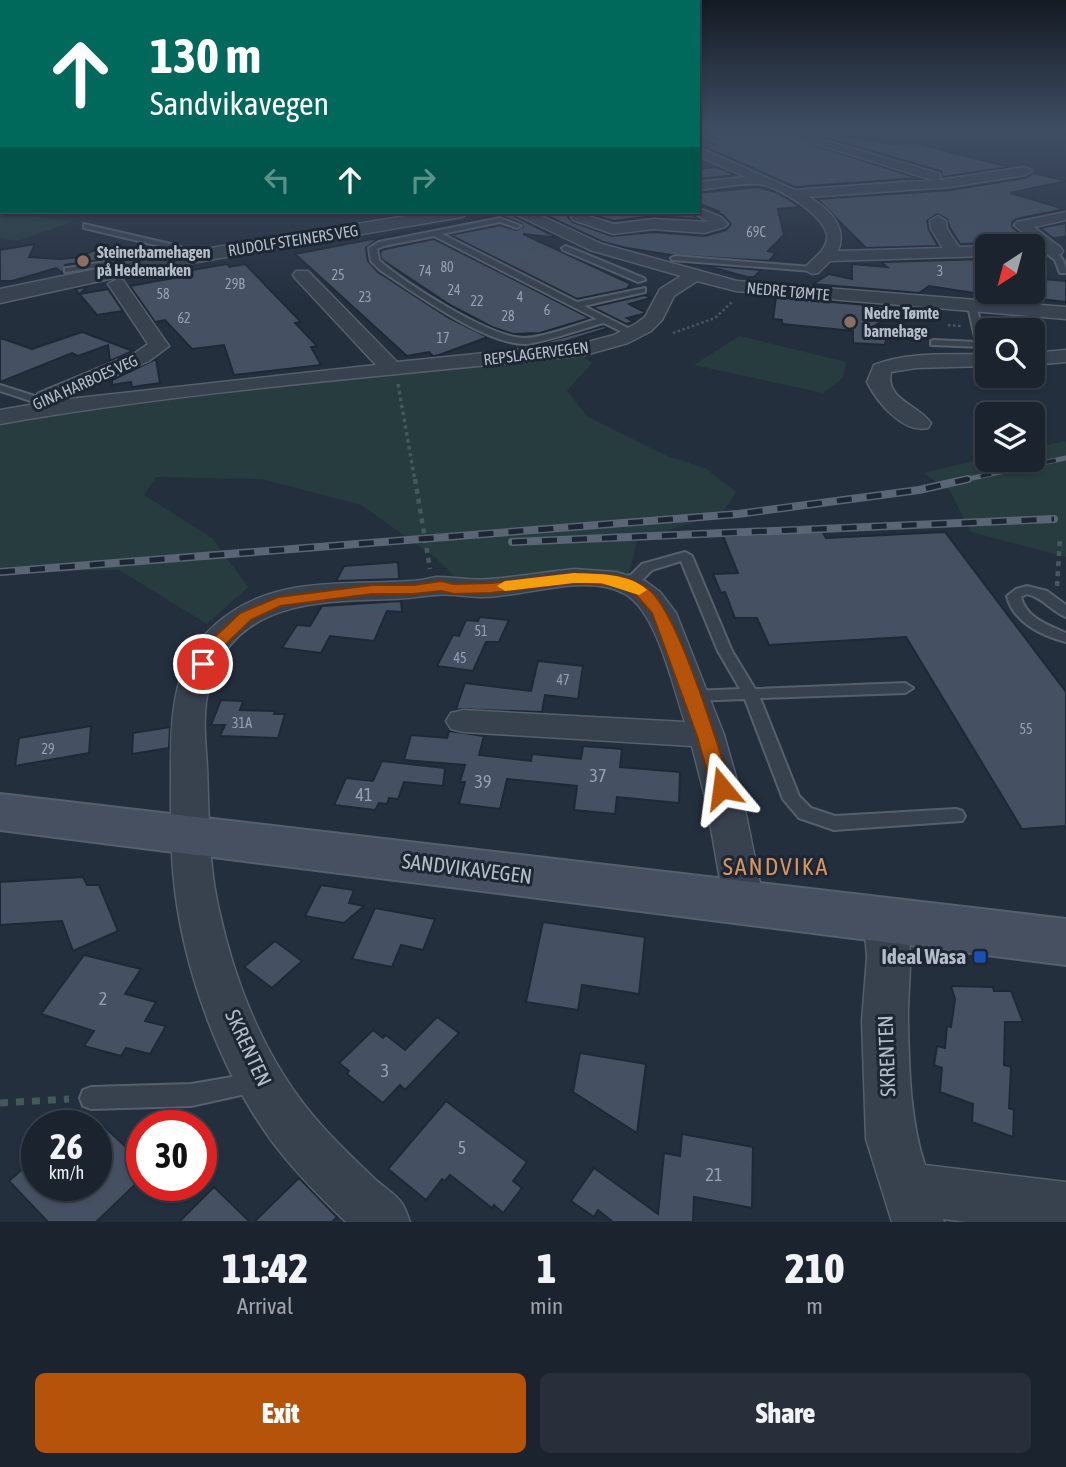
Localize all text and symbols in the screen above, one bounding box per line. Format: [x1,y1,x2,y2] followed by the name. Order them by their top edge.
[150,27,261,83] text: 130 m
[35,28,126,119] icon: ahead
[150,85,329,122] text: Sandvikavegen
[258,161,296,199] icon: left
[331,161,369,199] icon: ahead
[404,161,442,199] icon: right
[227,221,359,259] street label: RUDOLF STEINERS VEG
[746,224,766,240] house number: 69C
[975,234,1045,304] north arrow
[975,234,1045,472] map controls
[97,243,211,279] place label: Steinerbarnehagen på Hedemarken
[75,253,91,269] marker: Steinerbarnehagen på Hedemarken
[440,259,454,275] house number: 80
[418,263,432,279] house number: 74
[937,263,943,279] house number: 3
[331,267,345,283] house number: 25
[225,276,245,292] house number: 29B
[746,278,830,304] street label: NEDRE TØMTE
[447,282,461,298] house number: 24
[156,286,170,302] house number: 58
[358,289,372,305] house number: 23
[517,289,524,305] house number: 4
[470,293,484,309] house number: 22
[544,302,551,318] house number: 6
[864,304,939,340] place label: Nedre Tømte barnehage
[501,308,515,324] house number: 28
[177,310,191,326] house number: 62
[842,314,858,330] marker: Nedre Tømte barnehage
[975,318,1045,388] button: search
[436,330,450,346] house number: 17
[482,338,590,368] street label: REPSLAGERVEGEN
[30,351,140,413] street label: GINA HARBOES VEG
[975,402,1045,472] button: layers
[474,623,488,639] house number: 51
[173,634,233,694] pin
[184,645,222,683] icon: arrive
[453,650,467,666] house number: 45
[556,672,570,688] house number: 47
[232,715,252,731] house number: 31A
[1019,721,1033,737] house number: 55
[41,741,55,757] house number: 29
[685,751,759,825] position arrow
[590,765,606,786] house number: 37
[475,771,491,792] house number: 39
[356,784,372,805] house number: 41
[401,848,533,888] street label: SANDVIKAVEGEN
[723,853,829,880] district label: SANDVIKA
[881,944,966,968] place label: Ideal Wasa
[972,949,988,965] marker: Ideal Wasa
[99,988,107,1009] house number: 2
[221,1006,277,1090] street label: SKRENTEN
[873,1015,899,1097] street label: SKRENTEN
[381,1060,389,1081] house number: 3
[126,1110,217,1201] speed limit sign: 30
[50,1126,83,1166] text: 26
[458,1137,466,1158] house number: 5
[49,1162,84,1183] text: km/h
[706,1164,722,1185] house number: 21
[222,1244,308,1292] text: 11:42
[537,1244,556,1292] text: 1
[785,1244,844,1292] text: 210
[237,1293,293,1319] text: Arrival
[530,1293,563,1319] text: min
[806,1293,823,1319] text: m
[35,1373,526,1453] button: Exit
[540,1373,1031,1453] button: Share

